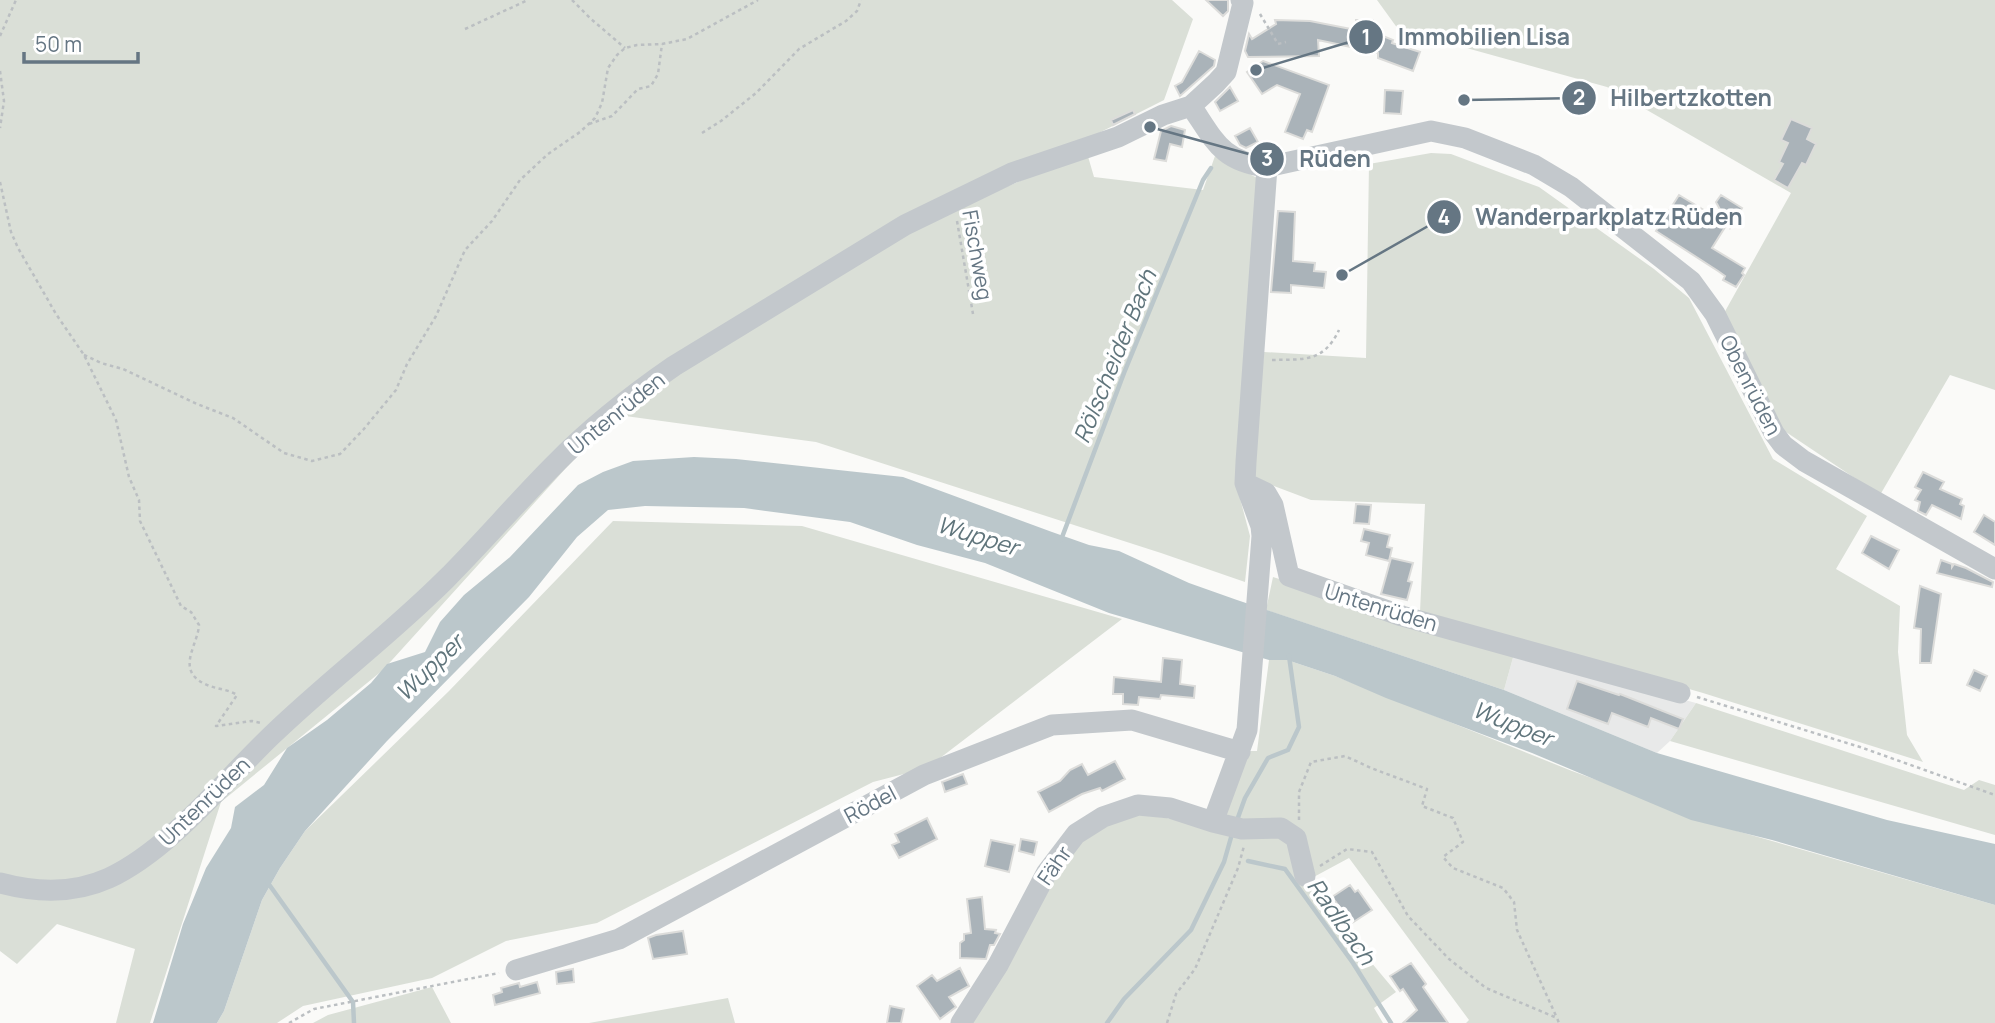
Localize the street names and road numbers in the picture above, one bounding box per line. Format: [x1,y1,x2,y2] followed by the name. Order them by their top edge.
[956,208,1000,302] street label: Fischweg
[1714,330,1788,440] street label: Obenrüden
[562,365,670,461] street label: Untenrüden
[1321,577,1441,637] street label: Untenrüden
[152,750,256,852] street label: Untenrüden
[839,779,901,829] street label: Rödel
[1031,839,1078,890] street label: Fähr

